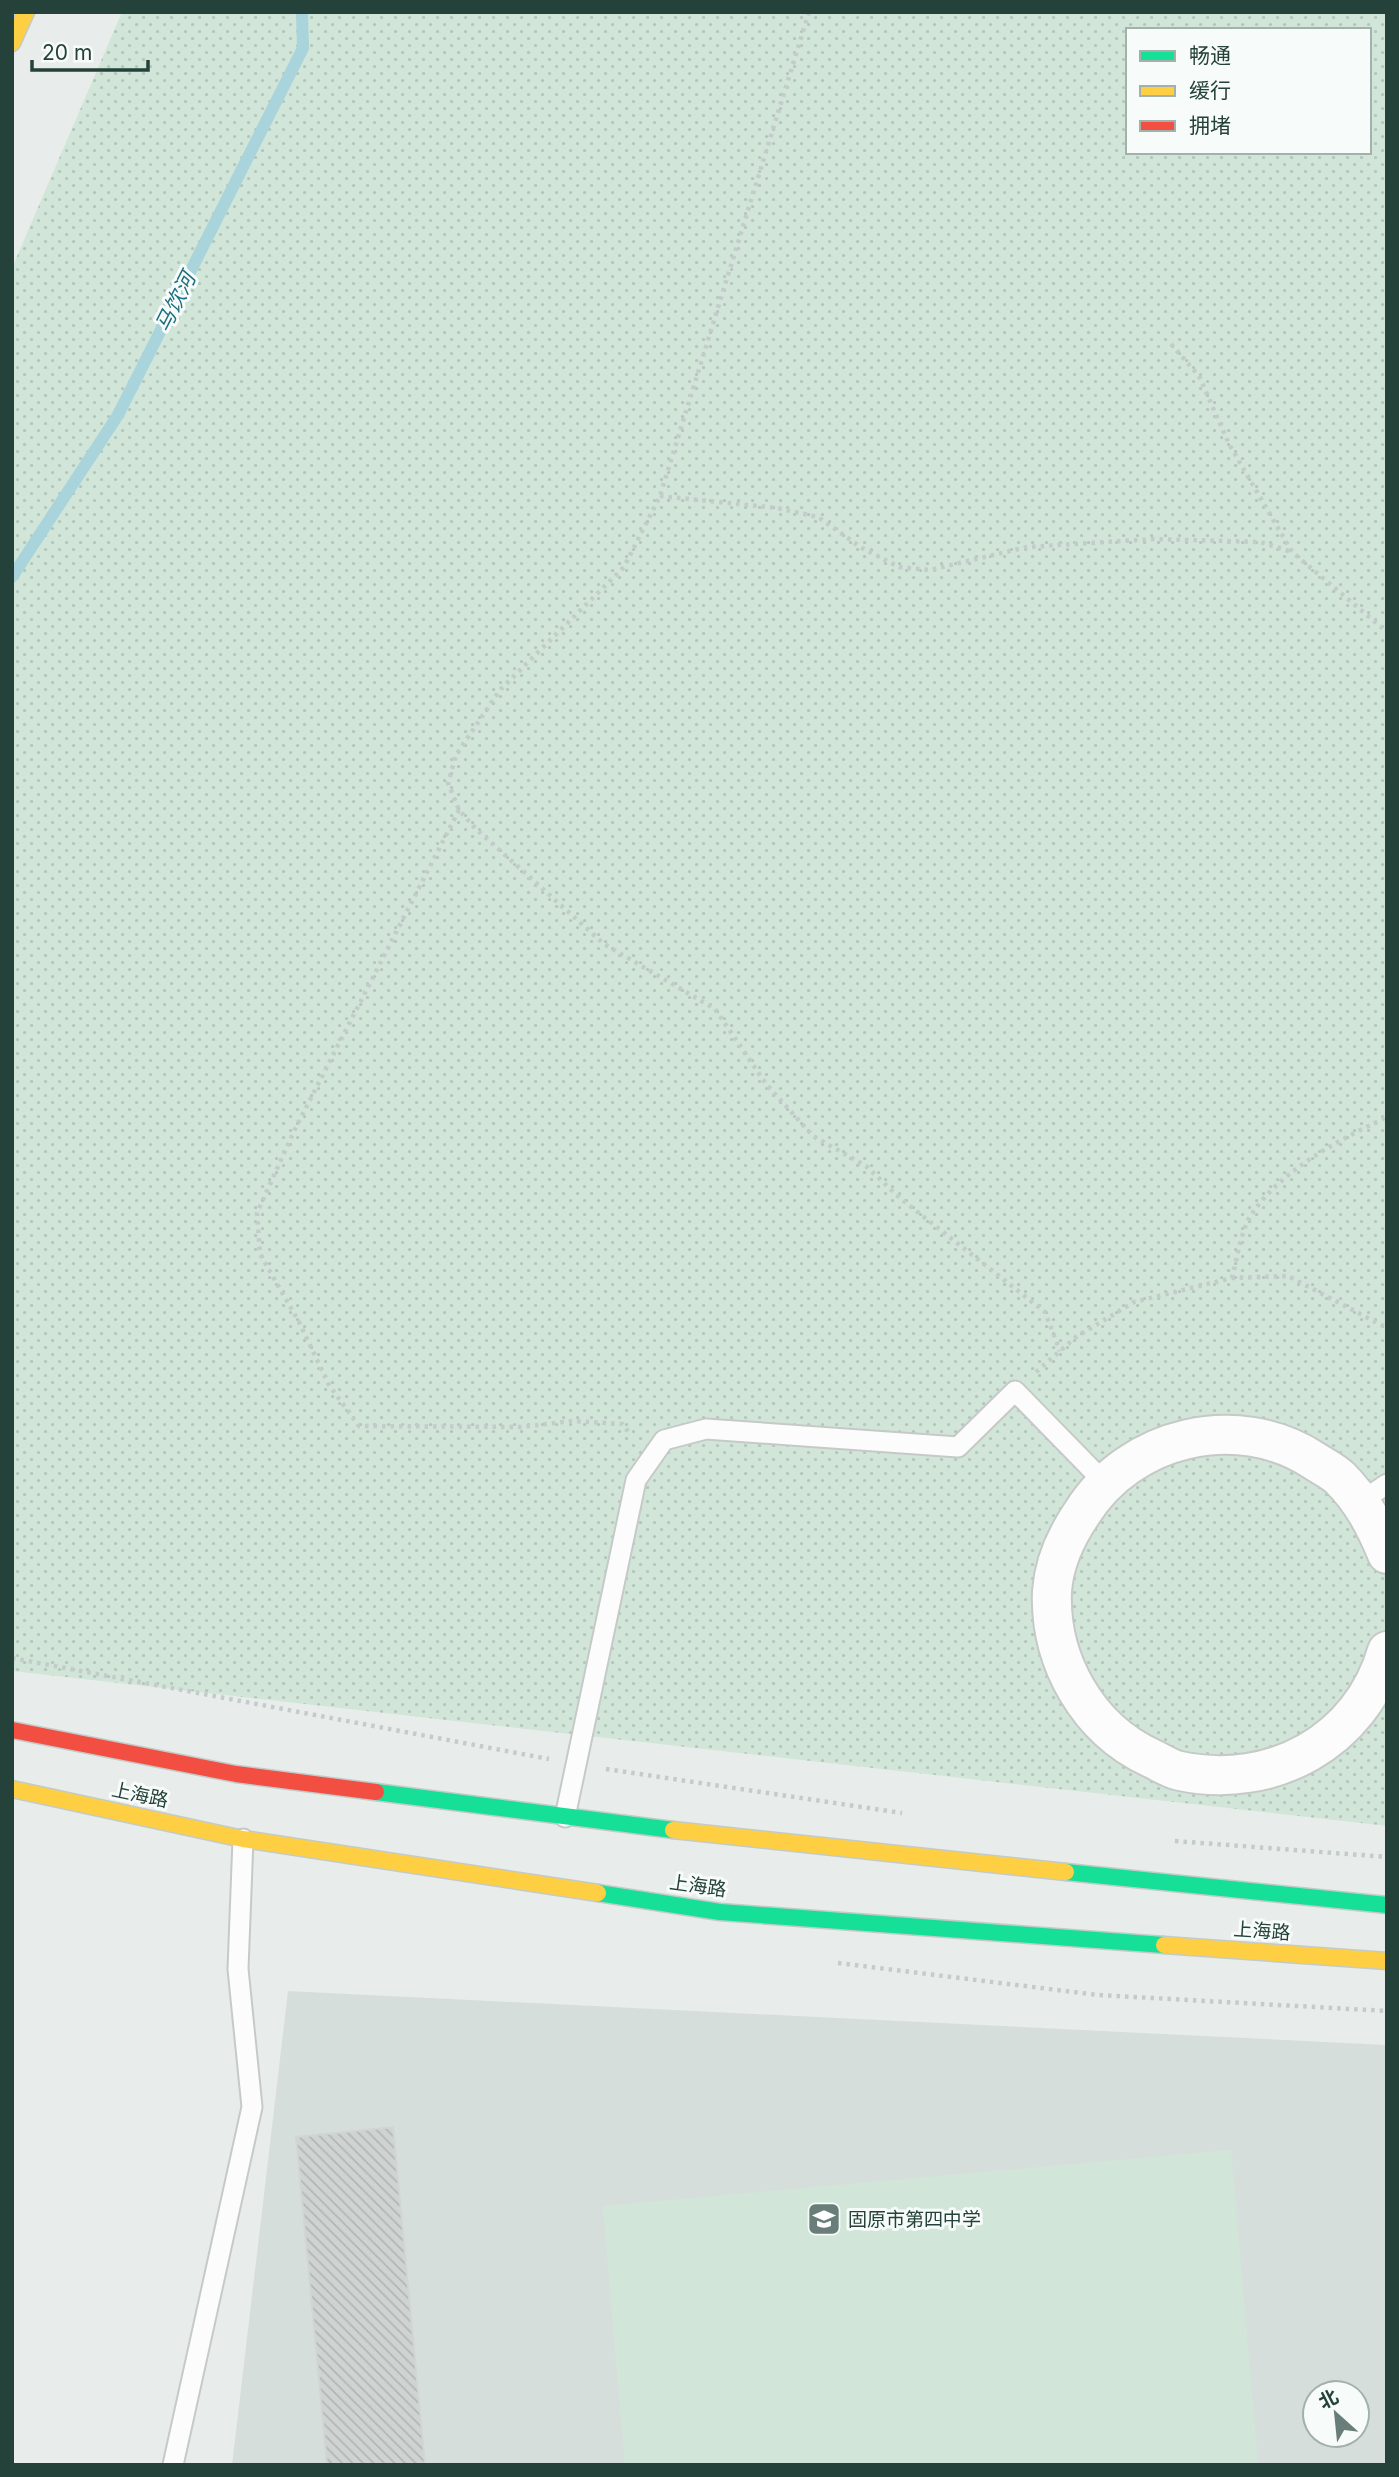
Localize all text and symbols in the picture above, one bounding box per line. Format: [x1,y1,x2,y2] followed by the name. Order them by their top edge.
[32,28,147,72] scale bar
[1126,28,1371,154] legend
[42,40,92,65] text: 20 m
[1189,43,1231,68] text: 畅通
[1189,78,1231,103] text: 缓行
[1189,113,1231,138] text: 拥堵
[150,265,202,336] water label: 马饮河
[110,1778,170,1812] street label: 上海路
[668,1871,728,1901] street label: 上海路
[1233,1918,1291,1944] street label: 上海路
[805,2200,843,2238] school or university icon: 固原市第四中学
[848,2208,981,2231] place label: 固原市第四中学
[1301,2379,1371,2449] north arrow
[1315,2385,1342,2414] text: 北

